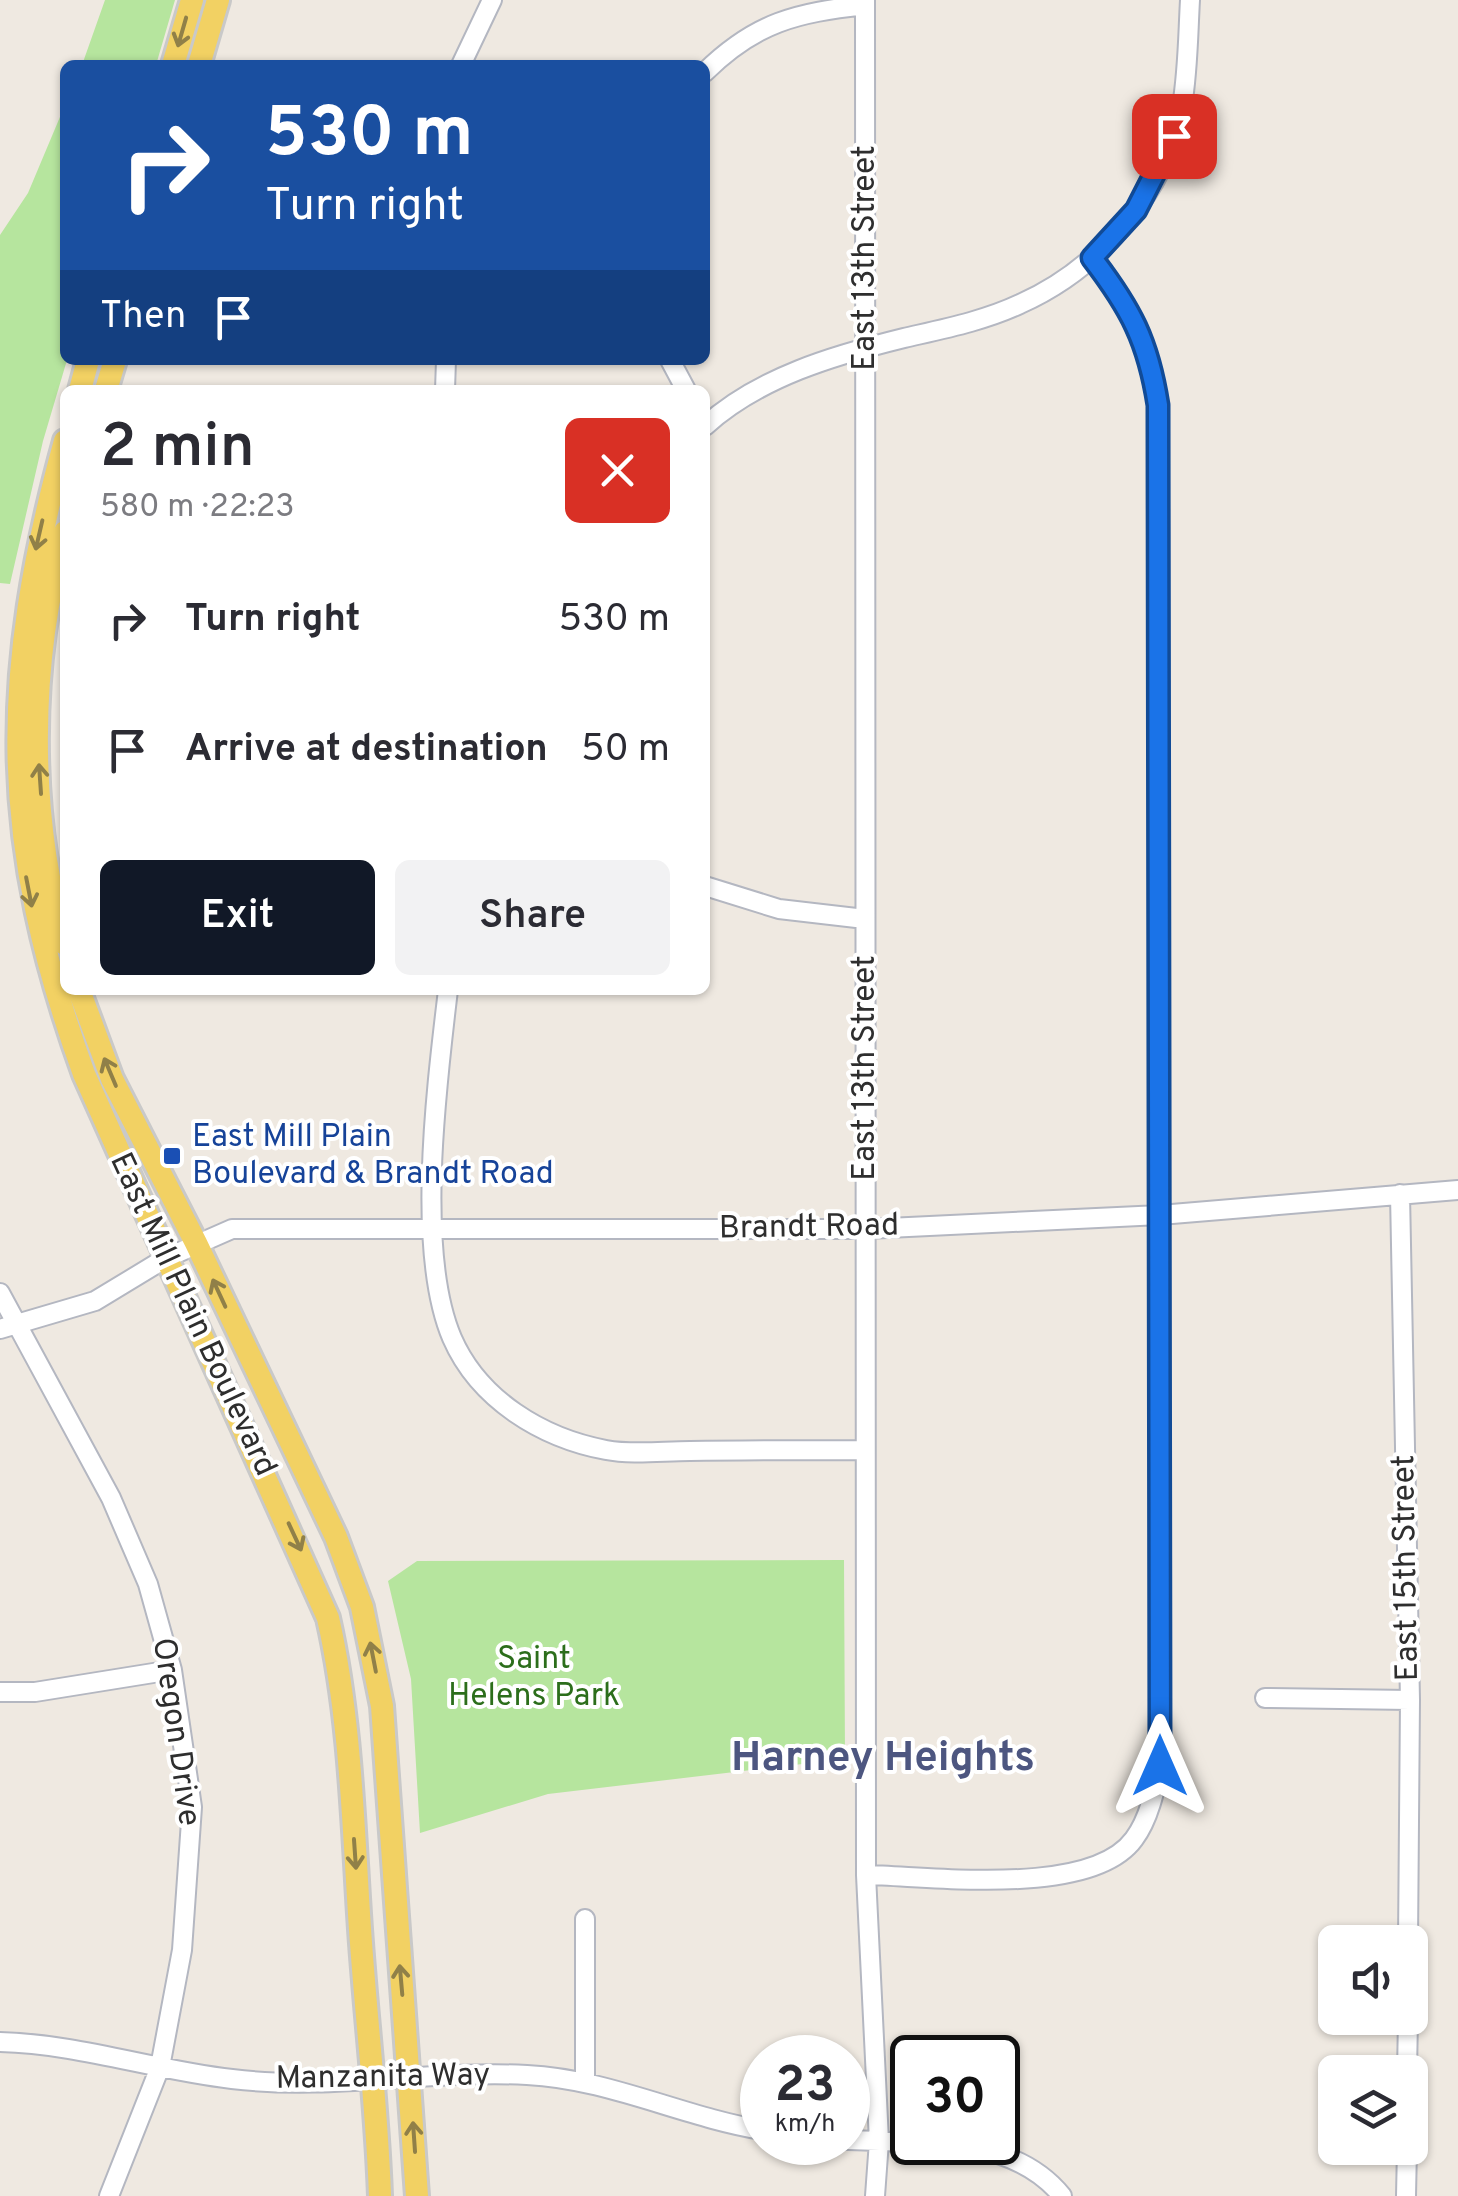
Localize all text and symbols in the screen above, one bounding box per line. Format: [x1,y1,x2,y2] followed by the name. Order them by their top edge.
[172,16,190,48] one-way arrow
[265,92,474,181] text: 530 m
[1132,94,1217,179] pin
[100,100,230,230] icon: right
[1147,109,1202,164] icon: arrive
[846,145,886,371] street label: East 13th Street
[265,179,464,236] text: Turn right
[206,290,261,345] icon: arrive
[100,293,186,342] text: Then
[100,412,255,488] text: 2 min
[565,418,670,523] button: close
[100,488,295,528] text: 580 m · 22:23
[29,518,47,550] one-way arrow
[100,593,155,648] icon: right
[185,596,360,645] text: Turn right
[558,596,670,645] text: 530 m
[100,723,155,778] icon: arrive
[185,726,548,775] text: Arrive at destination
[581,726,670,775] text: 50 m
[30,764,49,796] one-way arrow
[100,860,375,975] button: Exit
[395,860,670,975] button: Share
[21,875,40,907] one-way arrow
[846,955,886,1181] street label: East 13th Street
[100,1058,118,1088] one-way arrow
[192,1118,554,1195] place label: East Mill Plain Boulevard & Brandt Road
[161,1145,183,1167] marker: East Mill Plain Boulevard & Brandt Road
[99,1147,285,1483] street label: East Mill Plain Boulevard
[719,1206,899,1250] street label: Brandt Road
[208,1279,227,1309] one-way arrow
[1385,1454,1429,1682] street label: East 15th Street
[287,1521,305,1552] one-way arrow
[142,1635,208,1829] street label: Oregon Drive
[448,1640,620,1717] park label: Saint Helens Park
[362,1642,381,1674] one-way arrow
[1108,1714,1212,1818] position arrow
[731,1733,1035,1786] district label: Harney Heights
[346,1837,365,1869] one-way arrow
[1318,1925,1428,2165] map controls
[1318,1925,1428,2035] button: sound
[391,1965,410,1997] one-way arrow
[890,2035,1020,2165] speed limit sign: 30
[1318,2055,1428,2165] button: layers
[275,2056,491,2100] street label: Manzanita Way
[775,2056,835,2119] text: 23
[775,2109,835,2141] text: km/h
[404,2121,423,2153] one-way arrow

